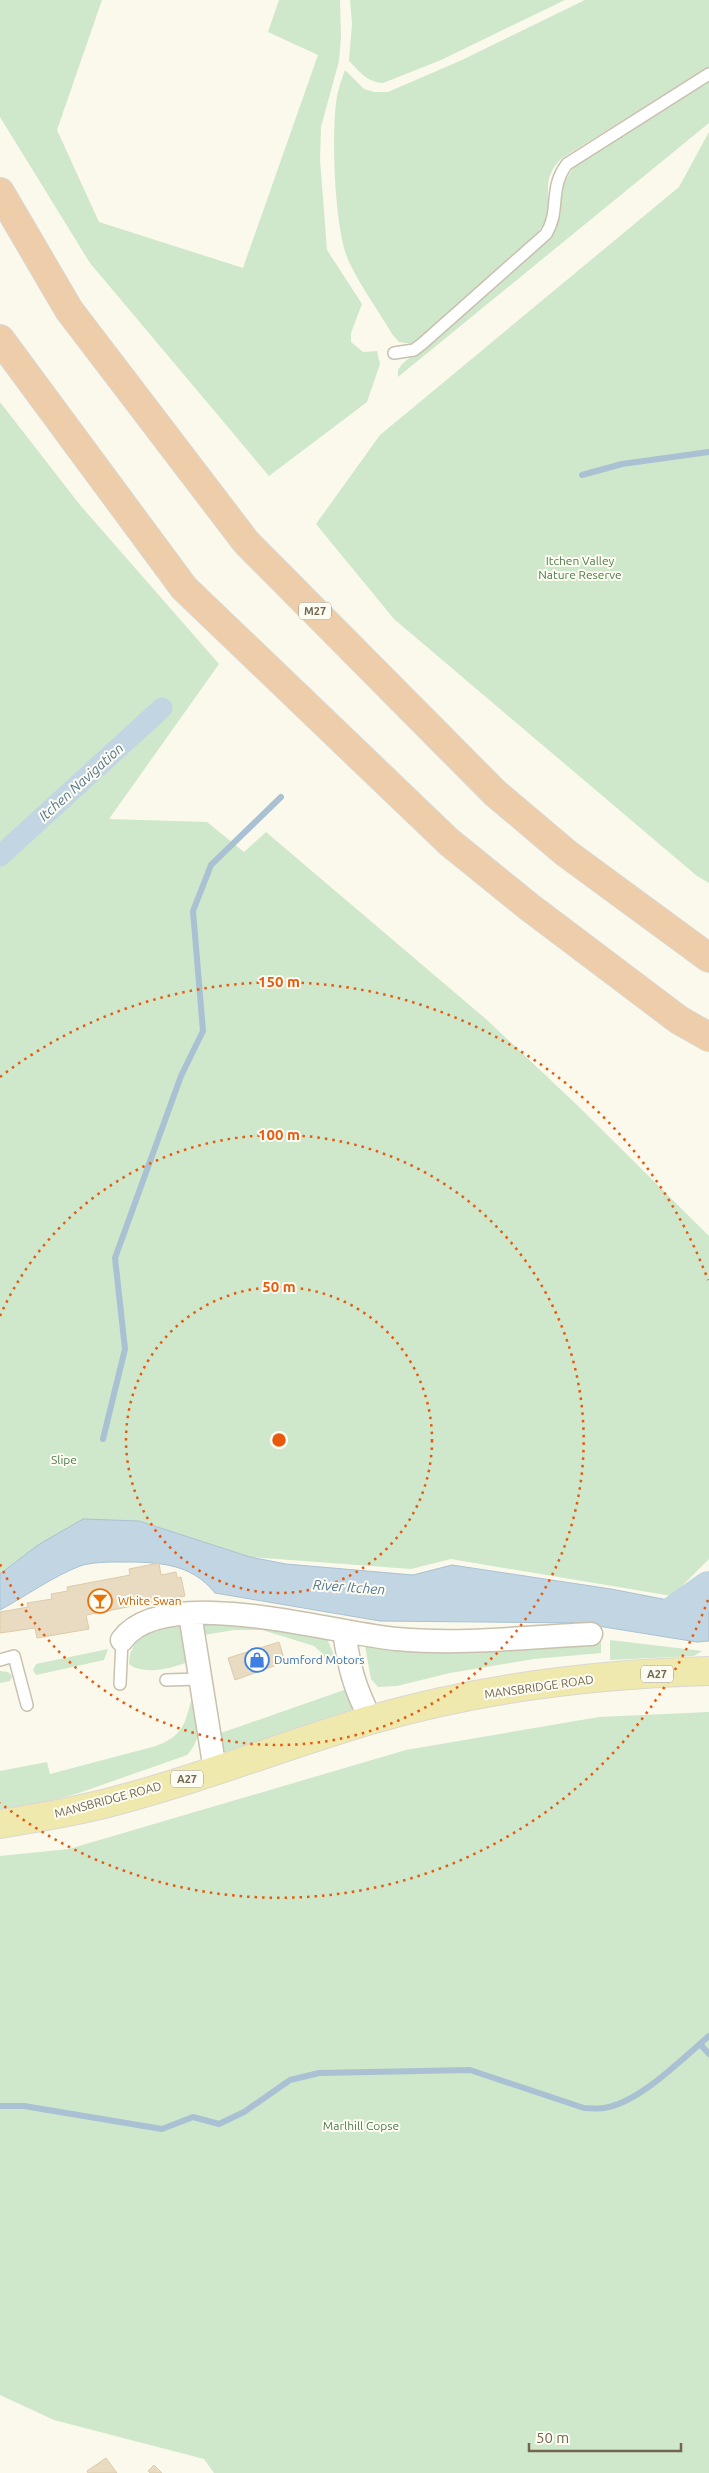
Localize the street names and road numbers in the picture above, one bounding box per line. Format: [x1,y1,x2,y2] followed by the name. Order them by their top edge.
[299,602,331,620] road number: M27
[641,1666,673,1682] road number: A27
[484,1672,594,1701] street label: MANSBRIDGE ROAD
[171,1770,203,1788] road number: A27
[53,1779,163,1820] street label: MANSBRIDGE ROAD

